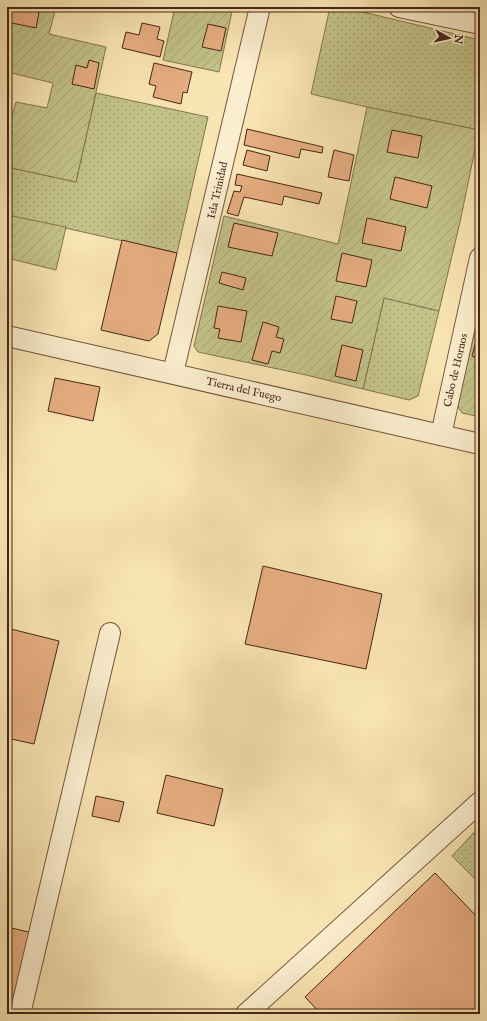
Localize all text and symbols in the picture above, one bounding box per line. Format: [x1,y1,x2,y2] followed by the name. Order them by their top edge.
[429,18,469,58] north arrow
[450,33,466,45] text: N
[205,160,231,220] street label: Isla Trinidad
[441,332,471,408] street label: Cabo de Hornos
[205,374,283,405] street label: Tierra del Fuego

